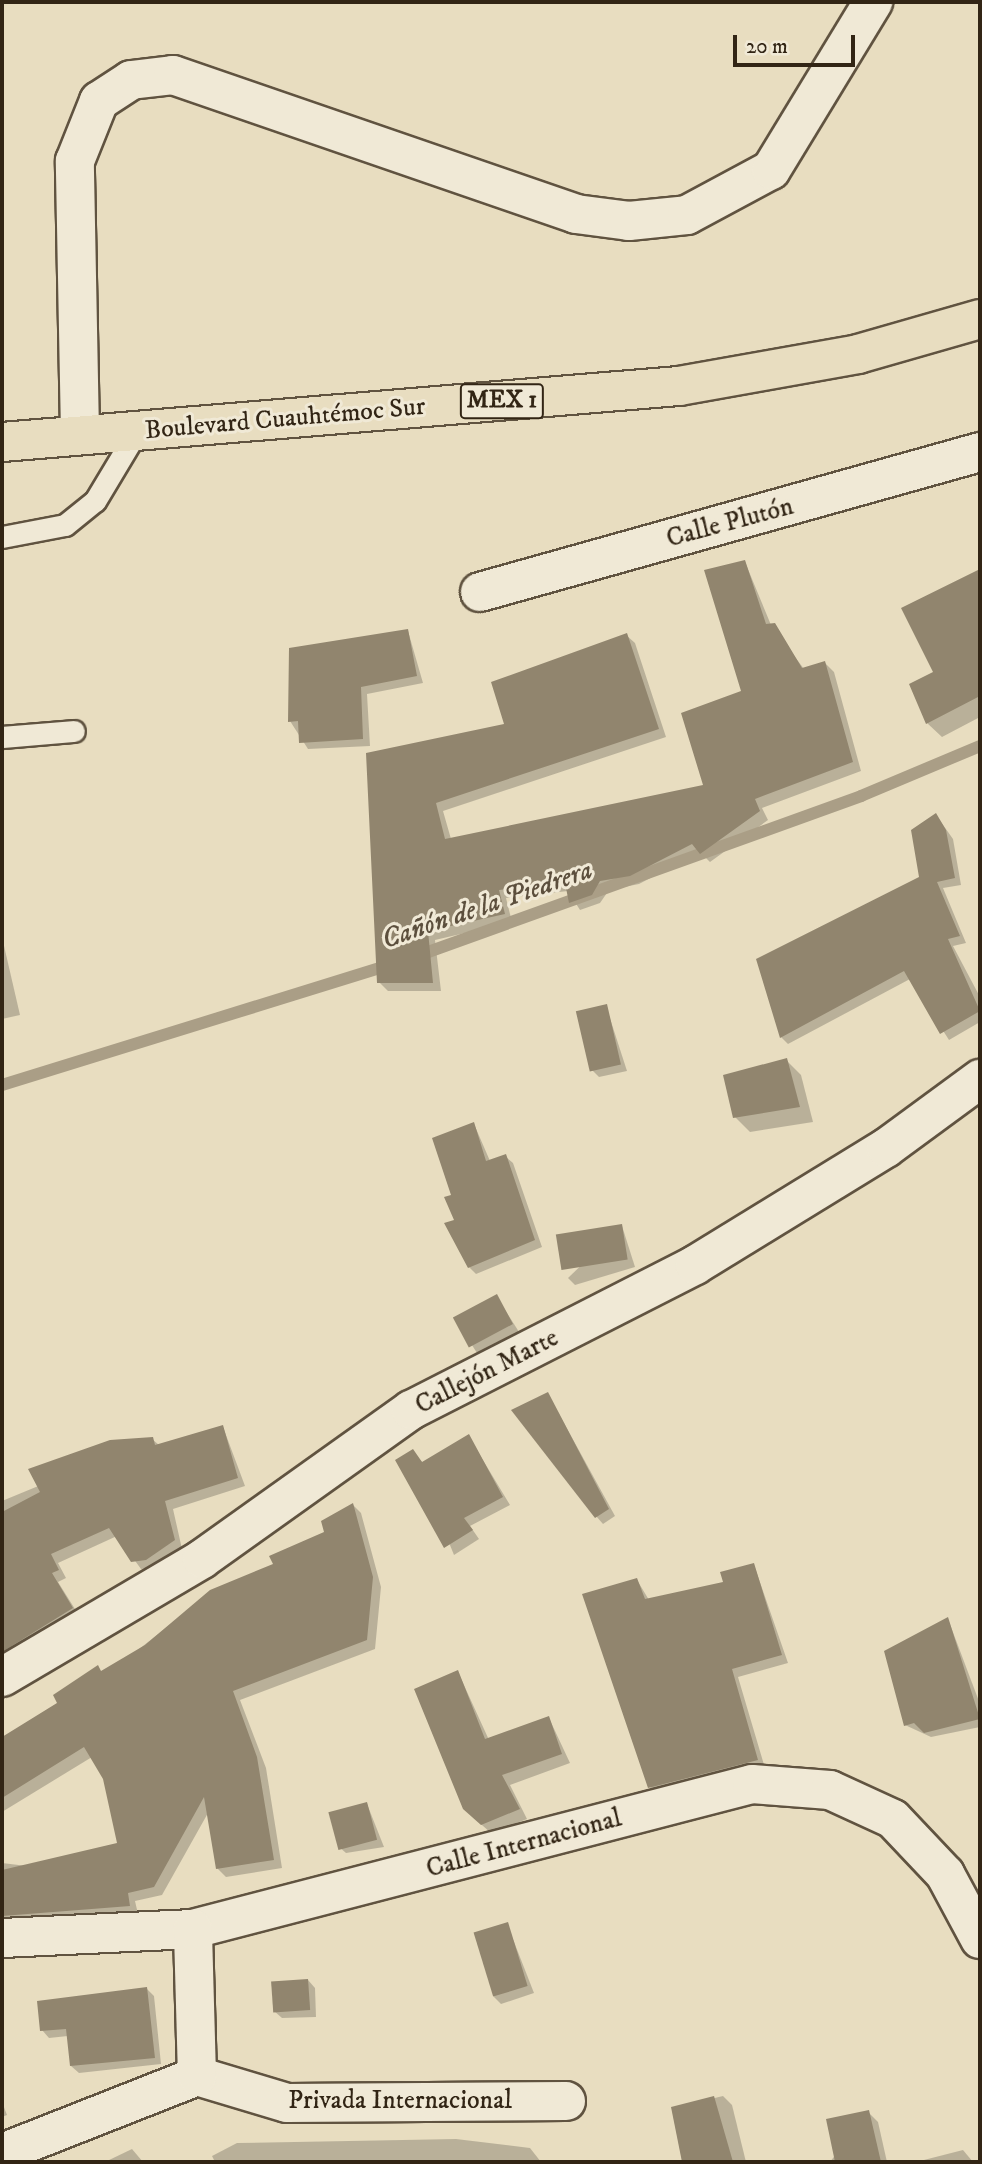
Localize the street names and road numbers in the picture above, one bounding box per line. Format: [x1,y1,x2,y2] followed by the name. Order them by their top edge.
[458,380,546,422] road number: MEX 1
[143,391,427,447] street label: Boulevard Cuauhtémoc Sur
[663,491,797,555] street label: Calle Plutón
[410,1323,564,1421] street label: Callejón Marte
[423,1803,625,1885] street label: Calle Internacional
[288,2085,512,2117] street label: Privada Internacional

